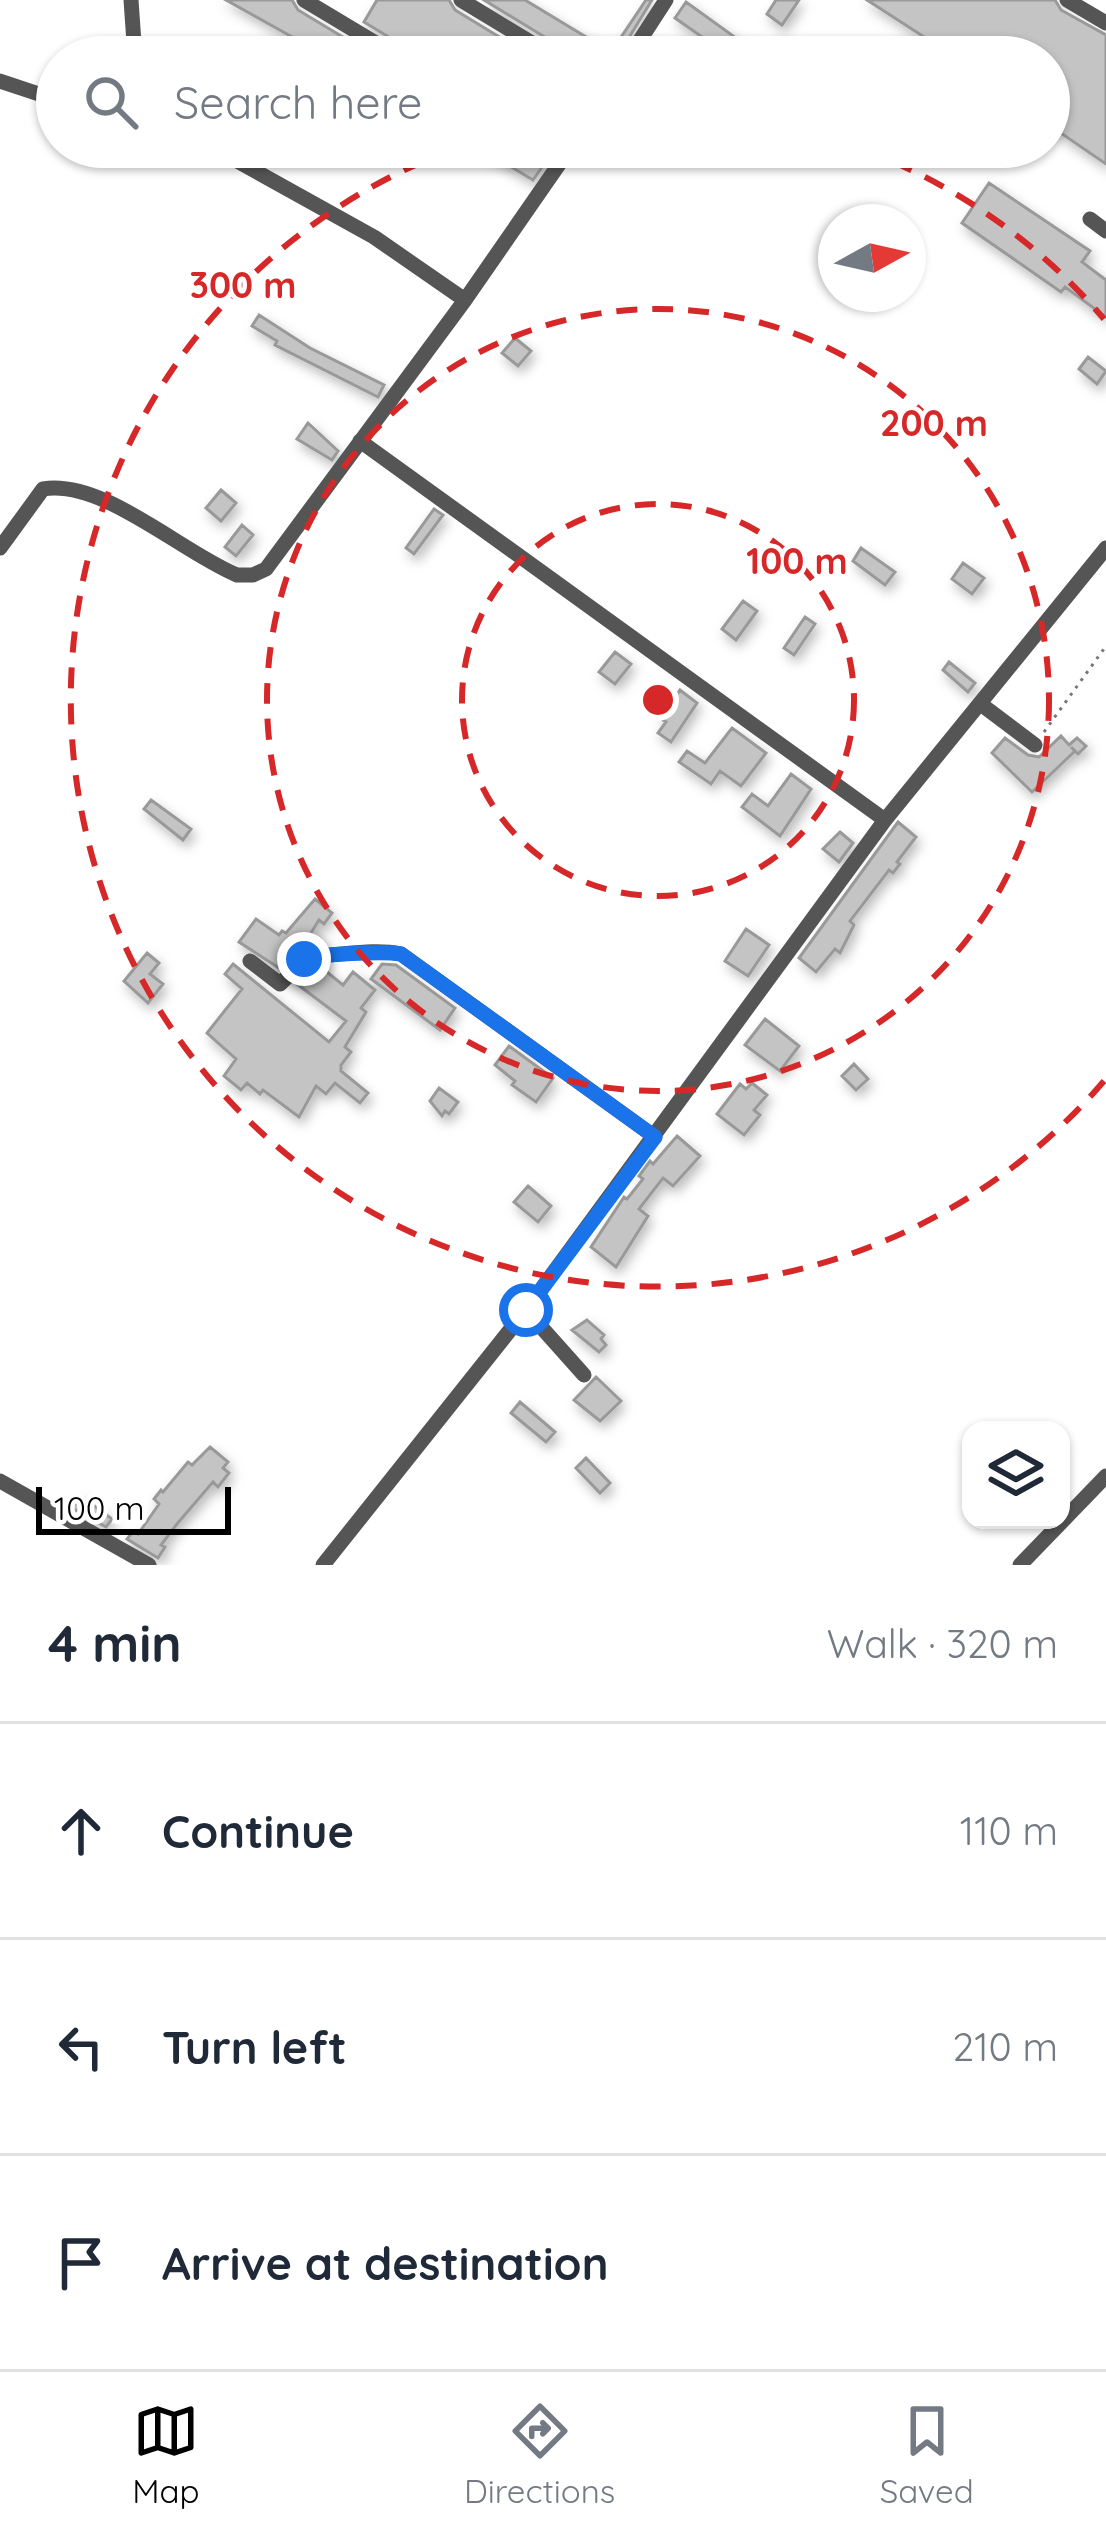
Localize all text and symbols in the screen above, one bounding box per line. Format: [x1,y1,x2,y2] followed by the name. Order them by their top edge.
[36,36,1070,168] search box
[78,69,144,135] icon: search
[174,74,422,130] text: Search here
[818,204,926,312] north arrow
[190,262,296,307] text: 300 m
[880,400,988,445] text: 200 m
[746,538,848,583] text: 100 m
[637,679,679,721] centre of rings
[277,932,331,986] route end
[499,1283,553,1337] route start
[962,1421,1070,1529] map controls
[962,1421,1070,1529] button: layers
[36,1481,231,1534] scale bar
[54,1487,145,1528] text: 100 m
[48,1611,182,1675] text: 4 min
[827,1619,1058,1668] text: Walk · 320 m
[48,1798,114,1864] icon: ahead
[162,1803,354,1859] text: Continue
[960,1806,1058,1855] text: 110 m
[48,2014,114,2080] icon: left
[162,2019,347,2075] text: Turn left
[953,2022,1058,2071] text: 210 m
[48,2230,114,2296] icon: arrive
[162,2235,608,2291] text: Arrive at destination
[132,2398,200,2511] tab: Map
[464,2398,615,2511] tab: Directions
[880,2398,974,2511] tab: Saved

